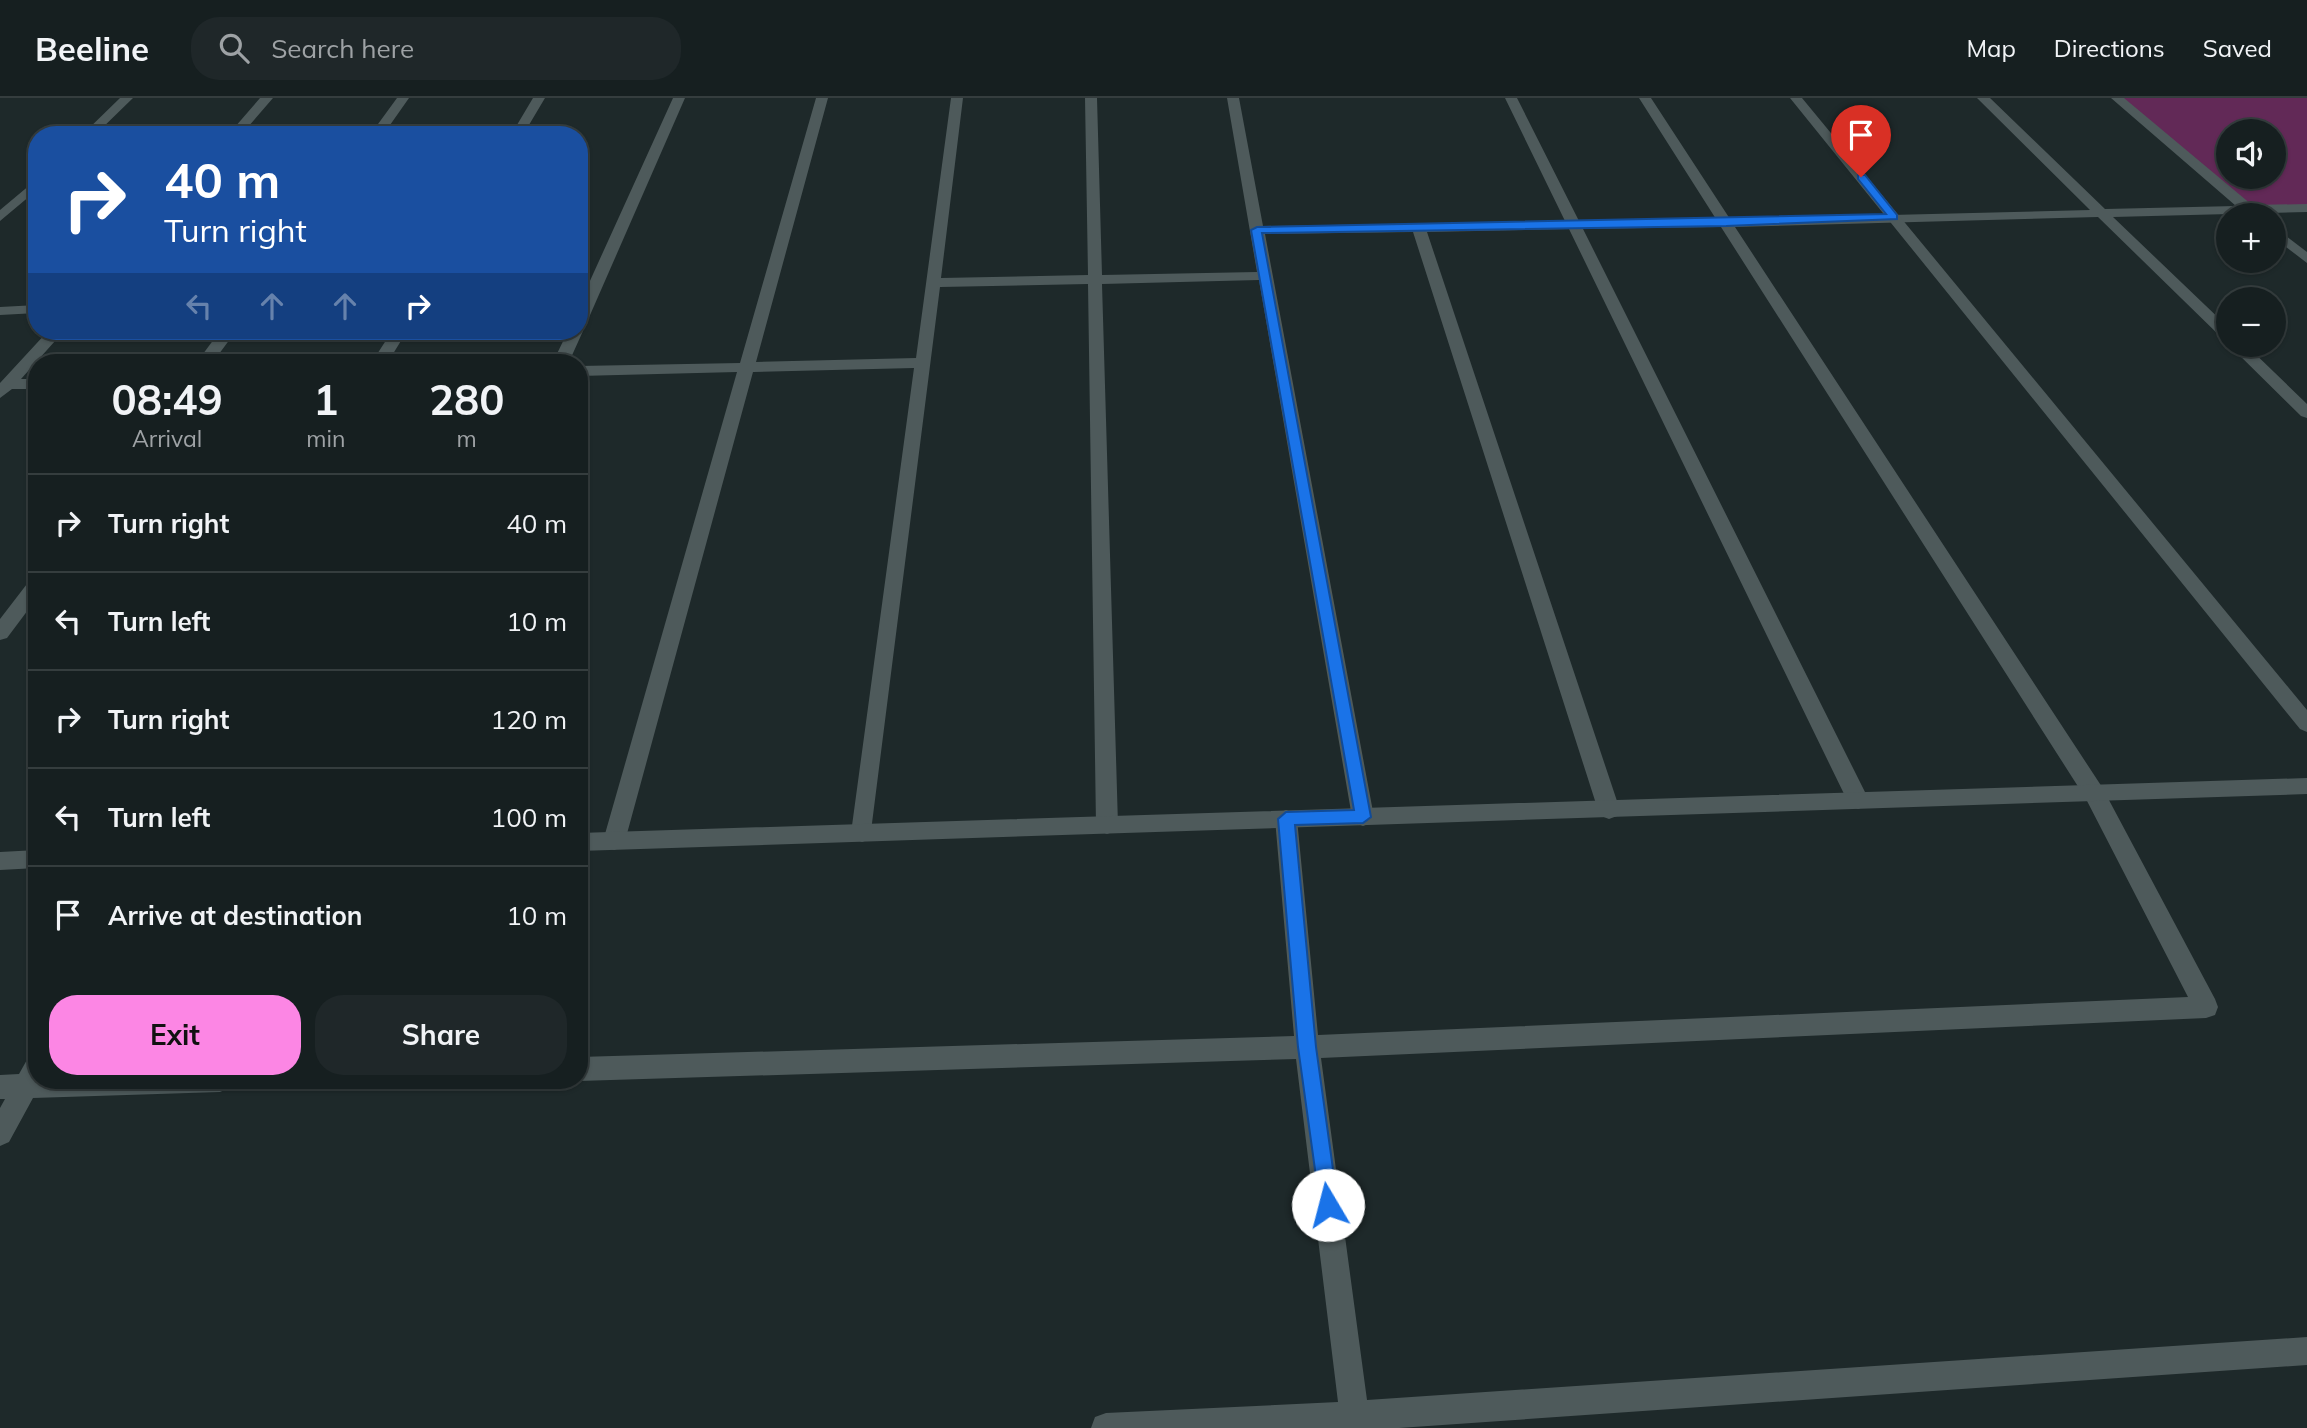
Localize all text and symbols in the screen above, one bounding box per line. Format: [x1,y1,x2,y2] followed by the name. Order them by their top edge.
[191,17,681,80] search box
[35,28,149,69] text: Beeline
[215,29,253,67] icon: search
[271,32,414,65] text: Search here
[1966,33,2016,63] text: Map
[2054,33,2165,63] text: Directions
[2203,33,2272,63] text: Saved
[1831,105,1891,177] pin
[1842,116,1880,154] icon: arrive
[2216,119,2286,357] map controls
[2216,119,2286,189] button: sound
[164,149,280,210] text: 40 m
[49,154,140,245] icon: right
[2216,203,2286,273] button: +
[164,210,307,250] text: Turn right
[180,287,218,325] icon: left
[253,287,291,325] icon: ahead
[326,287,364,325] icon: ahead
[399,287,437,325] icon: right
[2216,287,2286,357] button: −
[112,373,223,426] text: 08:49
[313,373,338,426] text: 1
[429,373,504,426] text: 280
[132,424,202,453] text: Arrival
[306,424,345,453] text: min
[457,424,477,453] text: m
[49,504,87,542] icon: right
[108,507,229,540] text: Turn right
[506,507,567,540] text: 40 m
[49,602,87,640] icon: left
[108,605,210,638] text: Turn left
[506,605,567,638] text: 10 m
[49,700,87,738] icon: right
[108,703,229,736] text: Turn right
[491,703,567,736] text: 120 m
[49,798,87,836] icon: left
[108,801,210,834] text: Turn left
[491,801,567,834] text: 100 m
[49,896,87,934] icon: arrive
[108,899,363,932] text: Arrive at destination
[506,899,567,932] text: 10 m
[49,995,301,1075] button: Exit
[315,995,567,1075] button: Share
[1291,1168,1365,1242] position arrow

